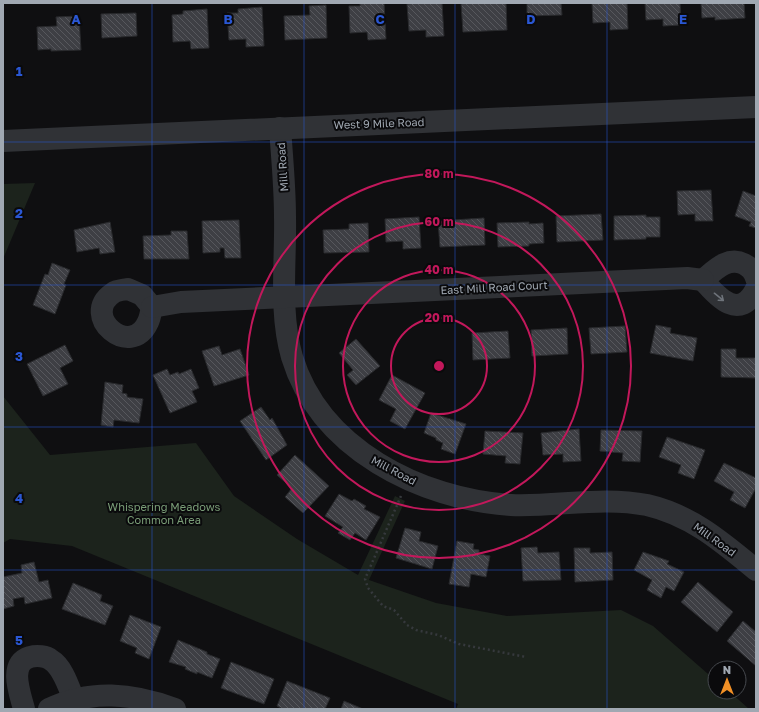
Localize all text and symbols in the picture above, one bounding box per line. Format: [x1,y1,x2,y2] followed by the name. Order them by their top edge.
[71,11,81,27] text: A
[223,11,233,27] text: B
[375,11,385,27] text: C
[526,11,536,27] text: D
[679,11,687,27] text: E
[16,63,23,79] text: 1
[333,115,425,131] street label: West 9 Mile Road
[274,142,290,192] street label: Mill Road
[425,166,453,181] text: 80 m
[15,205,23,221] text: 2
[425,214,453,229] text: 60 m
[425,262,453,277] text: 40 m
[440,278,548,296] street label: East Mill Road Court
[714,293,725,302] one-way arrow
[425,310,453,325] text: 20 m
[15,348,23,364] text: 3
[432,359,446,373] centre of rings
[369,453,419,487] street label: Mill Road
[15,490,23,506] text: 4
[108,500,221,526] park label: Whispering Meadows Common Area
[691,519,739,559] street label: Mill Road
[15,632,23,648] text: 5
[707,660,747,700] north arrow
[723,663,731,676] text: N

